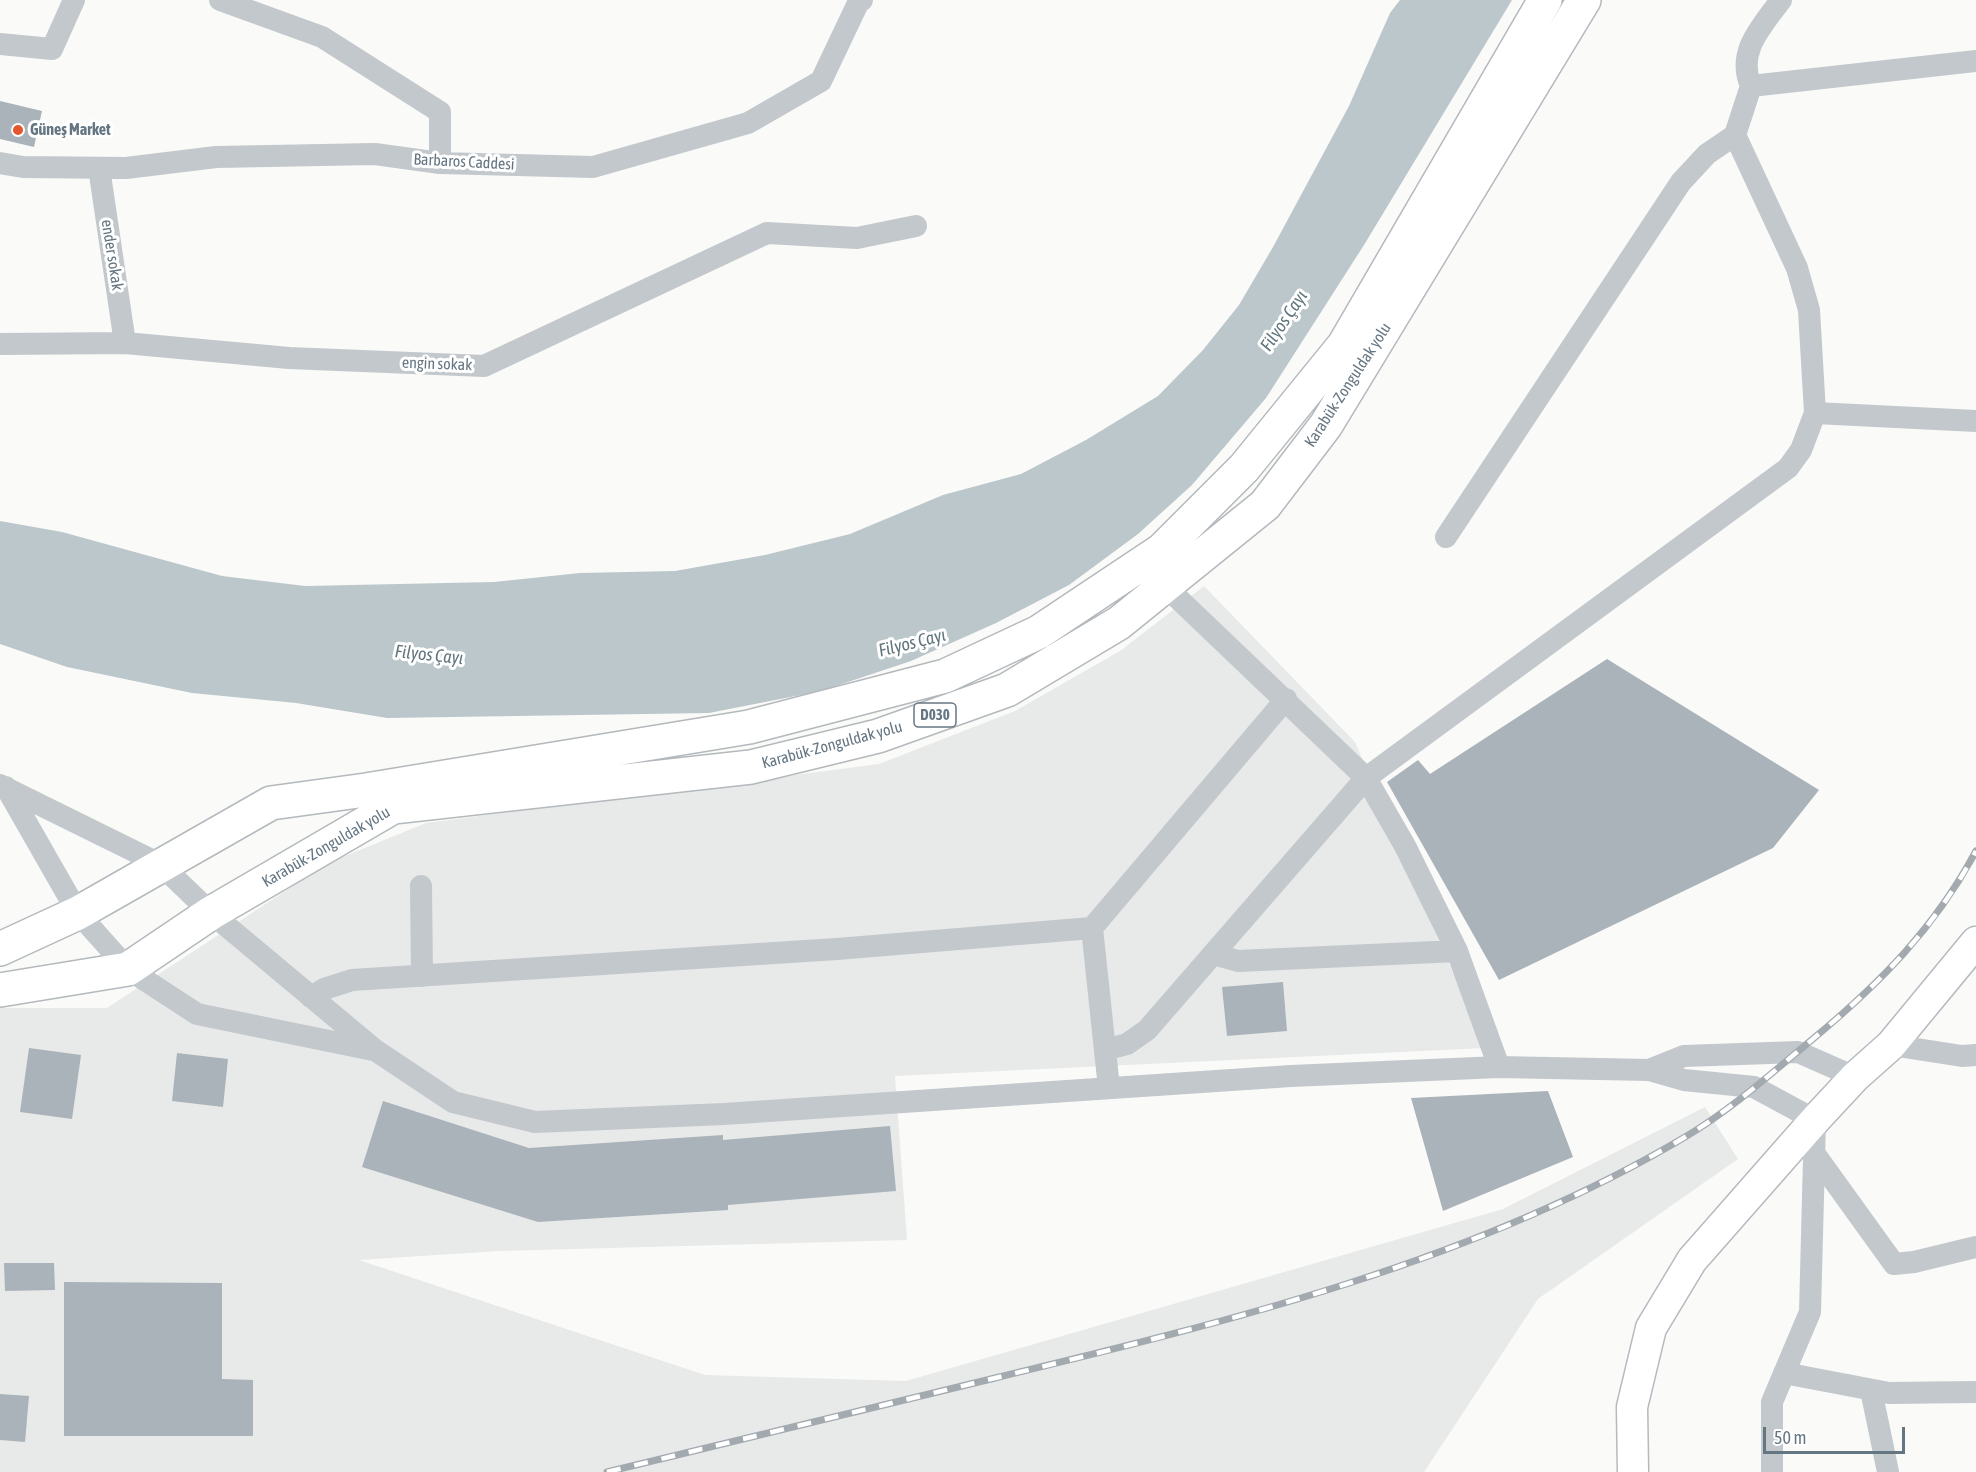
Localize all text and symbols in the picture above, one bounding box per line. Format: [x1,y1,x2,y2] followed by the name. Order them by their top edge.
[30,120,111,140] place label: Güneş Market
[11,123,25,137] marker: Güneş Market
[413,150,515,174] street label: Barbaros Caddesi
[97,218,127,292] street label: ender sokak
[1256,287,1312,355] water label: Filyos Çayı
[1301,319,1395,451] street label: Karabük-Zonguldak yolu
[402,353,472,375] street label: engin sokak
[876,624,948,662] water label: Filyos Çayı
[394,641,464,669] water label: Filyos Çayı
[914,703,956,727] road number: D030
[760,717,904,773] street label: Karabük-Zonguldak yolu
[259,803,393,891] street label: Karabük-Zonguldak yolu
[1766,1415,1908,1453] scale bar
[1774,1427,1806,1448] text: 50 m

